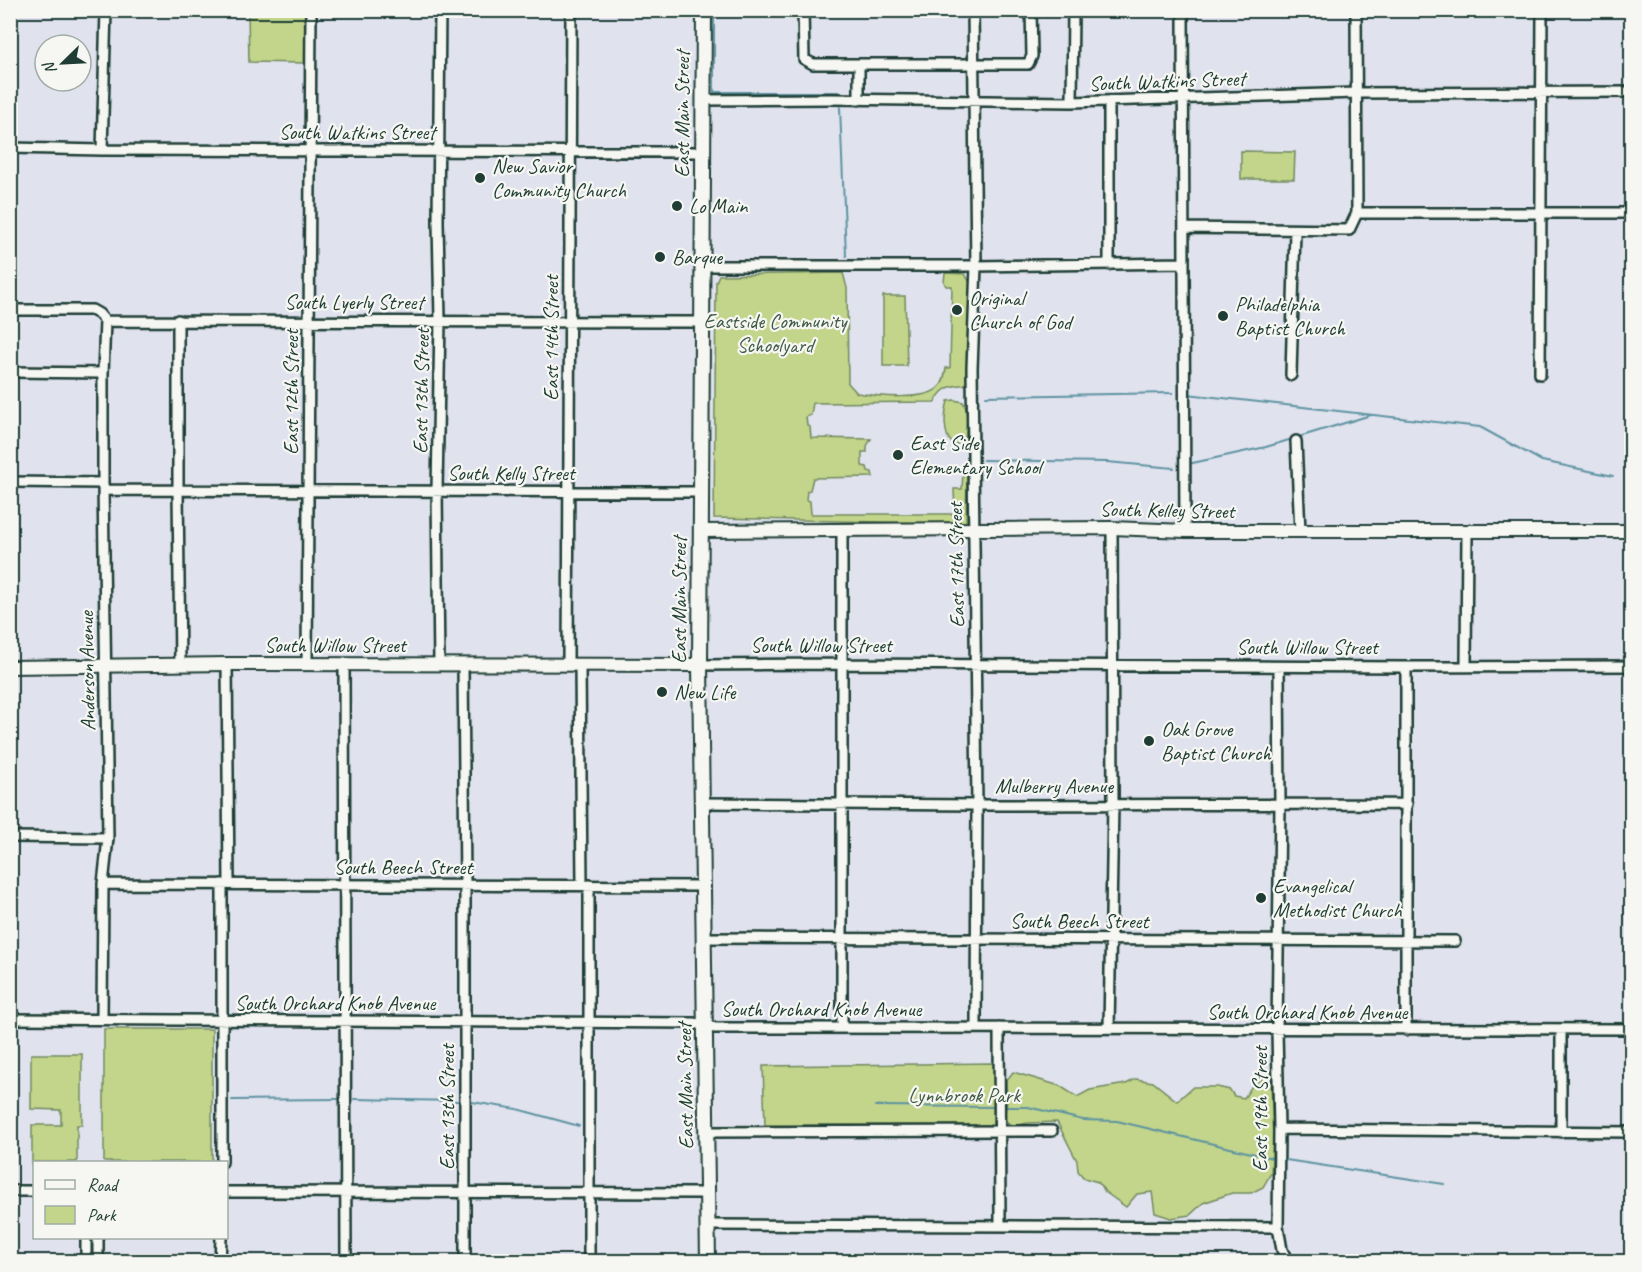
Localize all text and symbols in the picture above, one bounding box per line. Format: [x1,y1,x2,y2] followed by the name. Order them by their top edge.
[33,33,93,93] north arrow
[669,48,695,177] street label: East Main Street
[38,57,61,77] text: N
[1088,65,1249,97] street label: South Watkins Street
[279,119,438,145] street label: South Watkins Street
[492,153,626,203] place label: New Savior Community Church
[473,171,487,185] marker: New Savior Community Church
[689,193,748,219] place label: Lo Main
[670,199,684,213] marker: Lo Main
[672,244,723,270] place label: Barque
[653,250,667,264] marker: Barque
[538,273,564,401] street label: East 14th Street
[969,285,1074,335] place label: Original Church of God
[285,289,426,315] street label: South Lyerly Street
[1235,291,1346,341] place label: Philadelphia Baptist Church
[950,303,964,317] marker: Original Church of God
[704,308,848,358] park label: Eastside Community Schoolyard
[1216,309,1230,323] marker: Philadelphia Baptist Church
[407,326,435,454] street label: East 13th Street
[278,327,304,455] street label: East 12th Street
[910,430,1045,480] place label: East Side Elementary School
[891,448,905,462] marker: East Side Elementary School
[447,460,577,486] street label: South Kelly Street
[1099,496,1237,524] street label: South Kelley Street
[942,500,970,628] street label: East 17th Street
[666,534,692,663] street label: East Main Street
[73,610,101,731] street label: Anderson Avenue
[264,632,408,658] street label: South Willow Street
[750,632,894,658] street label: South Willow Street
[1236,634,1380,660] street label: South Willow Street
[674,679,737,705] place label: New Life
[655,685,669,699] marker: New Life
[1161,716,1272,766] place label: Oak Grove Baptist Church
[1142,734,1156,748] marker: Oak Grove Baptist Church
[995,773,1114,799] street label: Mulberry Avenue
[334,854,474,880] street label: South Beech Street
[1273,873,1402,923] place label: Evangelical Methodist Church
[1254,891,1268,905] marker: Evangelical Methodist Church
[1010,908,1150,934] street label: South Beech Street
[235,990,436,1016] street label: South Orchard Knob Avenue
[721,996,922,1022] street label: South Orchard Knob Avenue
[1207,999,1408,1025] street label: South Orchard Knob Avenue
[671,1019,699,1150] street label: East Main Street
[434,1042,460,1170] street label: East 13th Street
[1247,1044,1273,1172] street label: East 19th Street
[908,1082,1021,1108] park label: Lynnbrook Park
[33,1161,228,1239] legend
[87,1174,120,1196] text: Road
[87,1204,117,1226] text: Park

